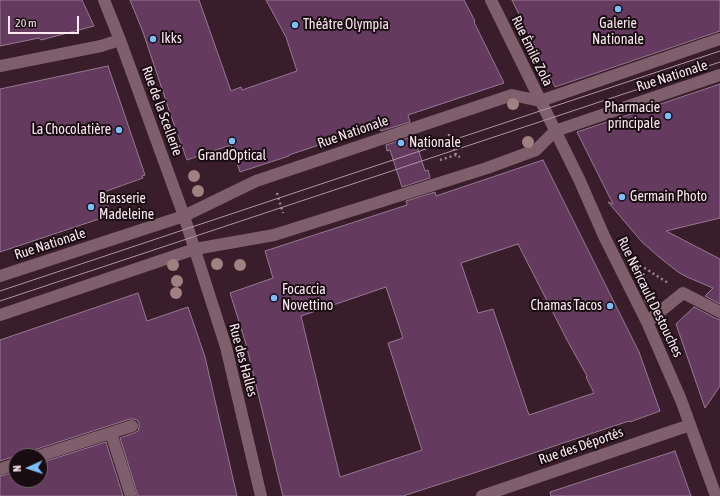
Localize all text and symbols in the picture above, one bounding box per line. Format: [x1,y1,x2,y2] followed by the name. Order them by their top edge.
[613,4,623,14] marker: Galerie Nationale
[10,8,81,34] scale bar
[508,13,556,89] street label: Rue Émile Zola
[15,16,37,30] text: 20 m
[592,16,644,48] place label: Galerie Nationale
[303,17,389,33] place label: Théâtre Olympia
[290,20,300,30] marker: Théâtre Olympia
[161,31,182,47] place label: Ikks
[148,34,158,44] marker: Ikks
[634,57,710,95] street label: Rue Nationale
[138,64,186,158] street label: Rue de la Scellerie
[604,100,660,132] place label: Pharmacie principale
[663,111,673,121] marker: Pharmacie principale
[315,112,391,152] street label: Rue Nationale
[31,122,111,138] place label: La Chocolatière
[114,125,124,135] marker: La Chocolatière
[409,135,461,151] place label: Nationale
[227,136,237,146] marker: GrandOptical
[396,138,406,148] marker: Nationale
[198,148,266,164] place label: GrandOptical
[630,189,707,205] place label: Germain Photo
[99,191,154,224] place label: Brasserie Madeleine
[617,192,627,202] marker: Germain Photo
[86,202,96,212] marker: Brasserie Madeleine
[12,225,88,263] street label: Rue Nationale
[614,234,686,360] street label: Rue Néricault Destouches
[282,282,333,314] place label: Focaccia Novettino
[269,293,279,303] marker: Focaccia Novettino
[531,298,602,314] place label: Chamas Tacos
[605,301,615,311] marker: Chamas Tacos
[225,322,261,398] street label: Rue des Halles
[536,424,626,468] street label: Rue des Déportés
[8,448,48,488] north arrow
[11,465,23,472] text: N

